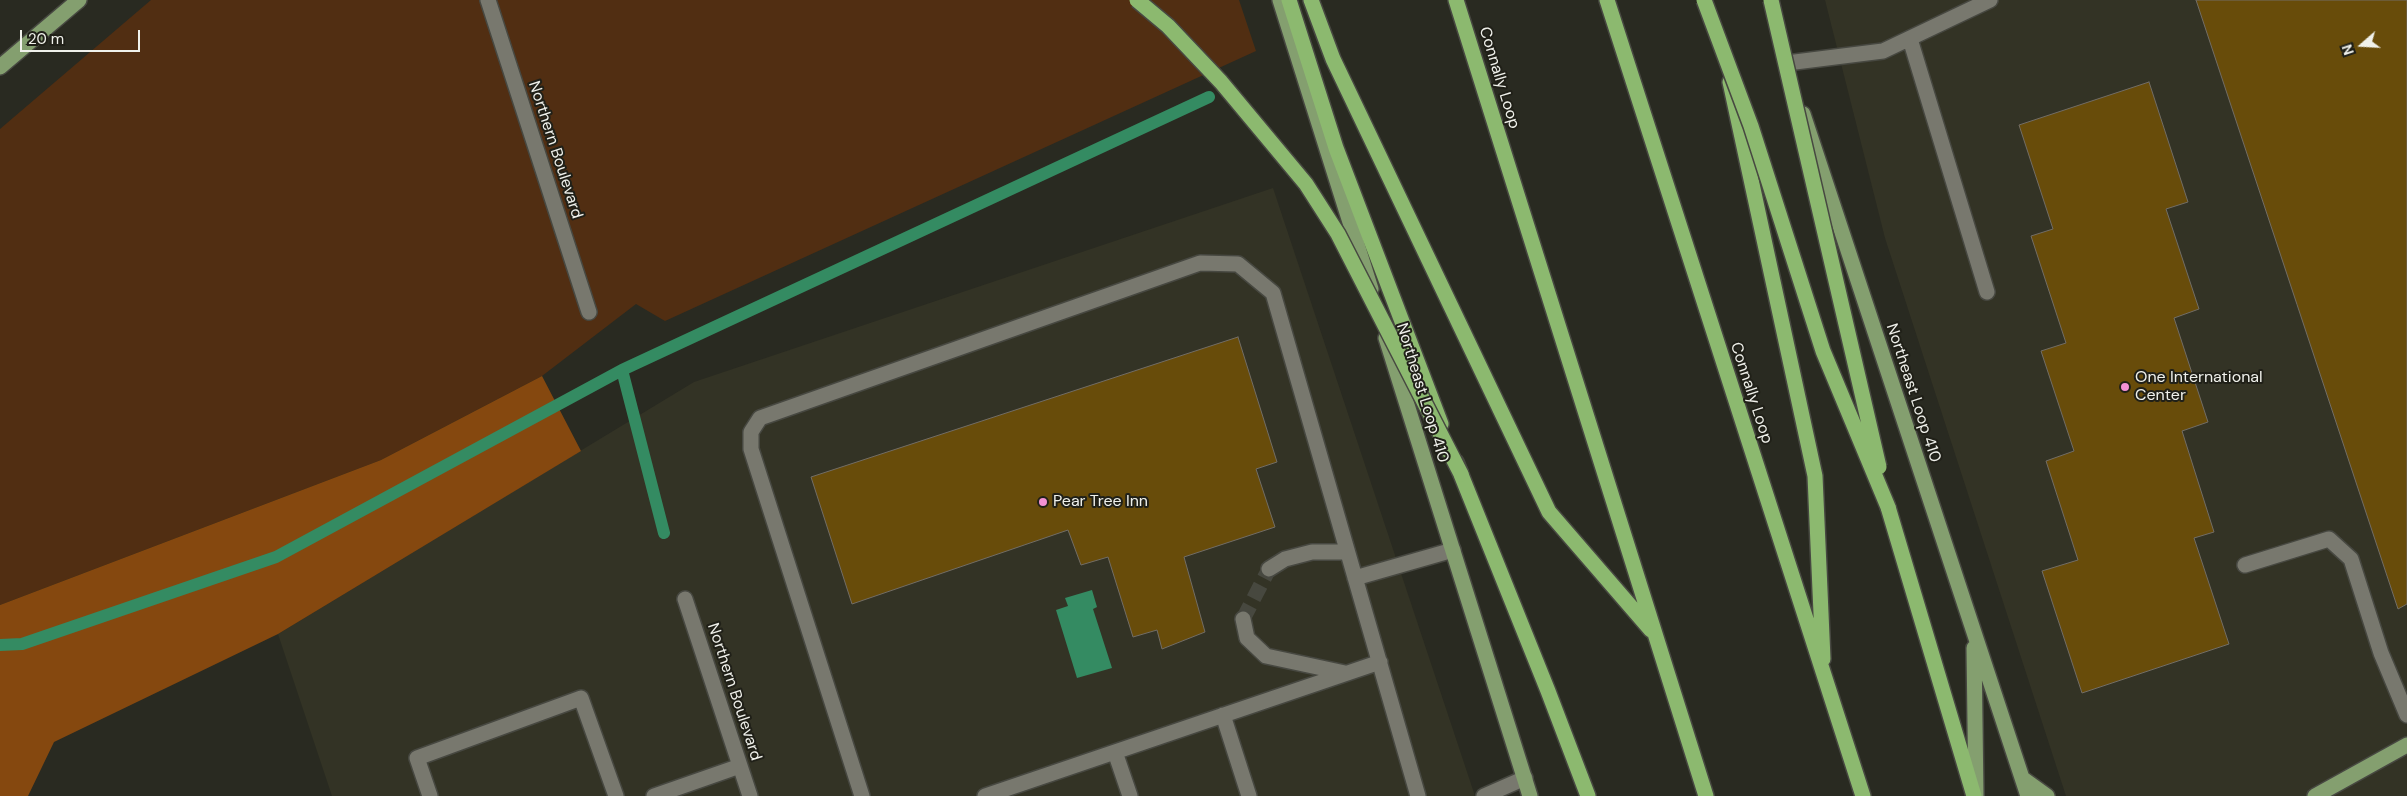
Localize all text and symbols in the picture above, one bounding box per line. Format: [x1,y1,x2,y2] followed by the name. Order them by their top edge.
[22,20,142,52] scale bar
[2337,20,2387,70] north arrow
[1474,25,1524,131] street label: Connally Loop
[28,29,64,49] text: 20 m
[2338,42,2358,58] text: N
[524,79,586,221] street label: Northern Boulevard
[1392,321,1452,465] street label: Northeast Loop 410
[1881,321,1945,465] street label: Northeast Loop 410
[1726,340,1776,446] street label: Connally Loop
[2135,368,2263,406] place label: One International Center
[2119,381,2131,393] marker: One International Center
[1053,492,1148,512] place label: Pear Tree Inn
[1037,496,1049,508] marker: Pear Tree Inn
[703,621,765,763] street label: Northern Boulevard

